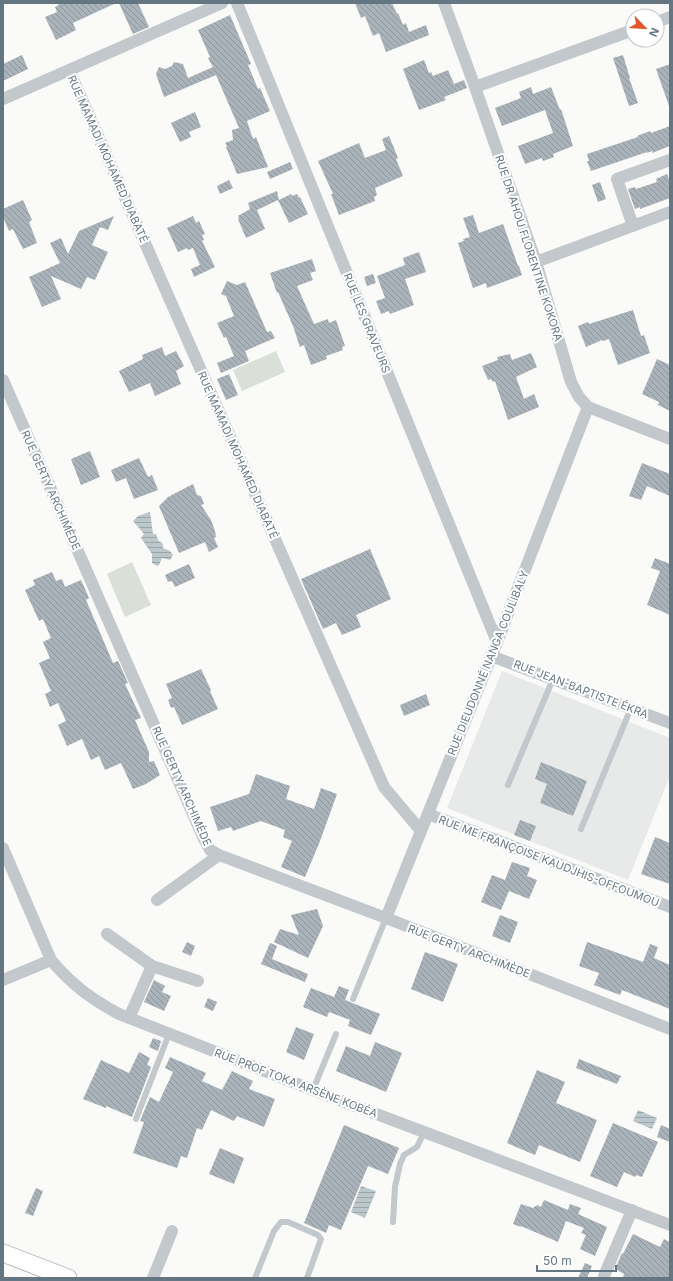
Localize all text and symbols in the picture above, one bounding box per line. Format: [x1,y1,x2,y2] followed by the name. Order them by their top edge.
[625,8,665,48] north arrow
[646,25,662,39] text: N
[65,73,151,245] street label: RUE MAMADI MOHAMED DIABATÉ
[492,153,566,343] street label: RUE DR AHOU FLORENTINE KOKORA
[341,271,393,375] street label: RUE LES GRAVEURS
[195,369,281,541] street label: RUE MAMADI MOHAMED DIABATÉ
[18,428,84,552] street label: RUE GERTY ARCHIMÈDE
[444,568,532,757] street label: RUE DIEUDONNÉ NANGA COULIBALY
[512,657,651,721] street label: RUE JEAN-BAPTISTE ÉKRA
[149,724,215,848] street label: RUE GERTY ARCHIMÈDE
[437,812,661,910] street label: RUE ME FRANÇOISE KAUDJHIS-OFFOUMOU
[406,921,532,981] street label: RUE GERTY ARCHIMÈDE
[213,1045,380,1121] street label: RUE PROF TOKA ARSÈNE KOBÉA
[537,1247,616,1273] scale bar
[543,1253,572,1268] text: 50 m

